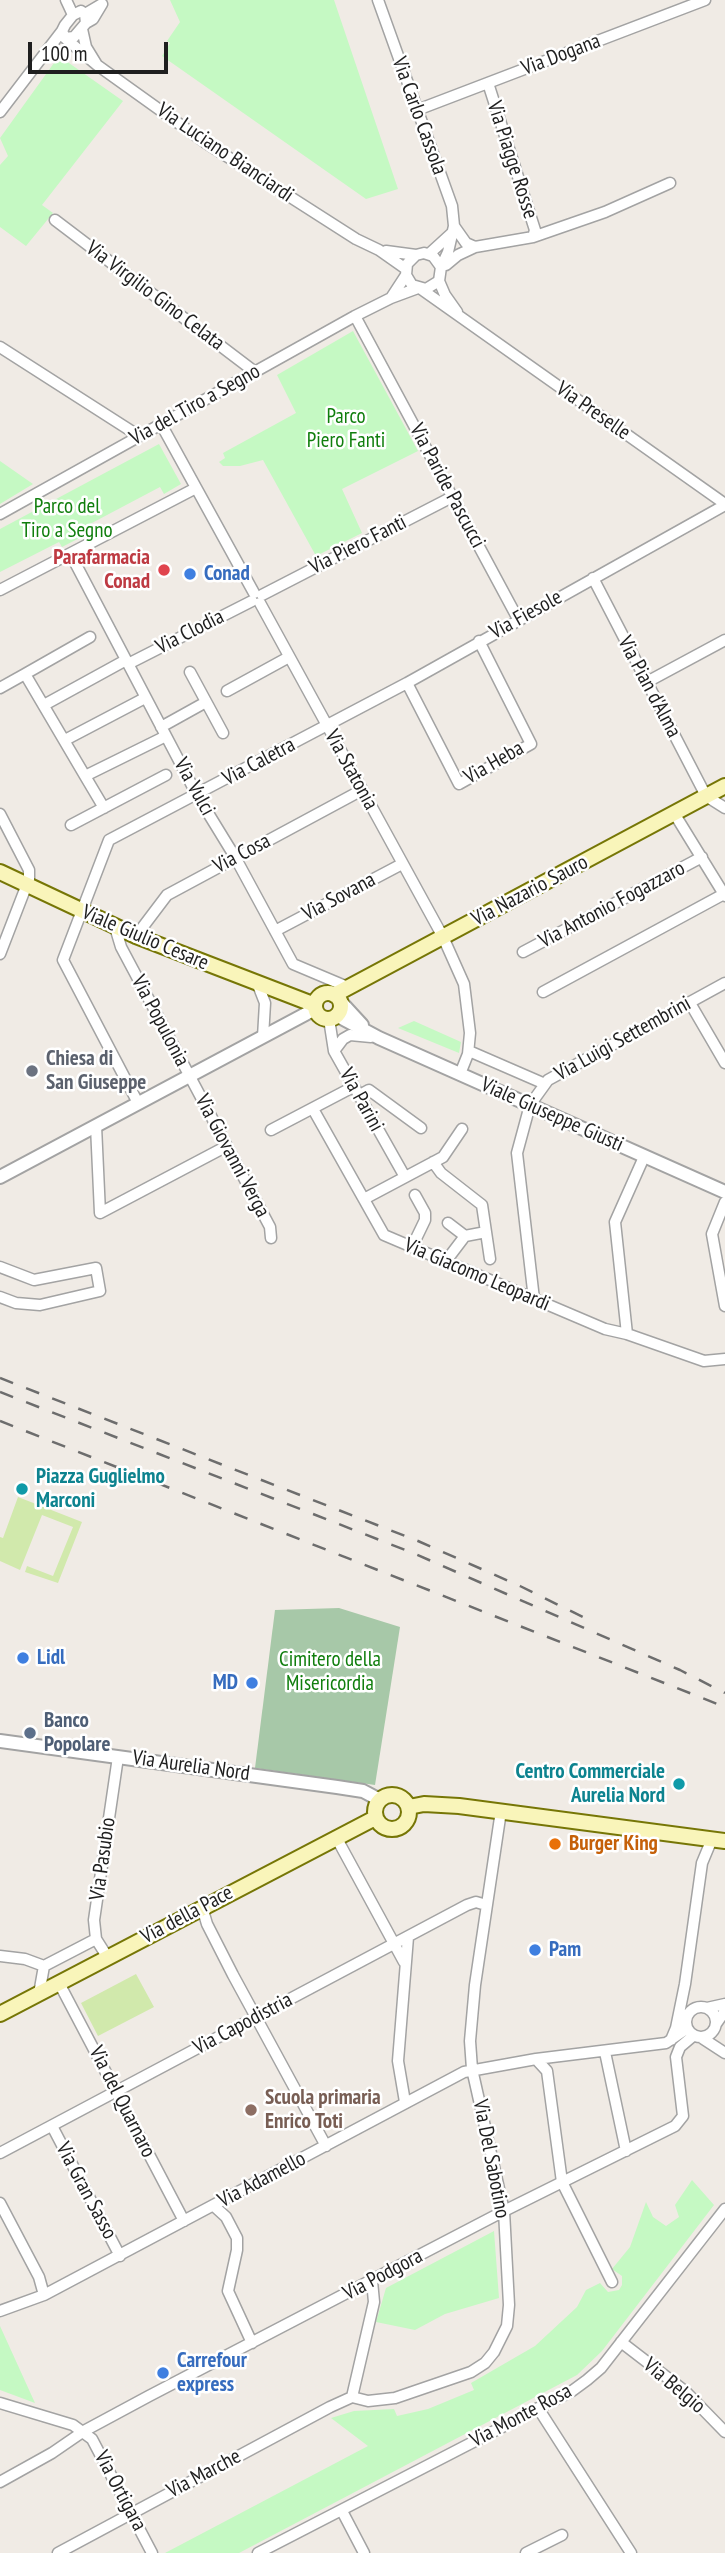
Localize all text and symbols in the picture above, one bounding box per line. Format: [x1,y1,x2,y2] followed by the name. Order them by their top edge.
[32,28,172,72] scale bar
[518,28,604,82] street label: Via Dogana
[41,40,87,67] text: 100 m
[386,54,452,178] street label: Via Carlo Cassola
[152,98,298,208] street label: Via Luciano Bianciardi
[481,98,543,222] street label: Via Piagge Rosse
[81,236,229,356] street label: Via Virgilio Gino Celata
[125,359,265,451] street label: Via del Tiro a Segno
[551,376,635,446] street label: Via Preselle
[307,404,385,454] park label: Parco Piero Fanti
[404,420,490,552] street label: Via Paride Pascucci
[22,494,112,544] park label: Parco del Tiro a Segno
[305,510,411,580] street label: Via Piero Fanti
[53,545,150,595] place label: Parafarmacia Conad
[204,561,250,587] place label: Conad
[156,562,172,578] marker: Parafarmacia Conad
[182,566,198,582] marker: Conad
[485,585,567,645] street label: Via Fiesole
[152,604,228,660] street label: Via Clodia
[612,632,686,742] street label: Via Pian d'Alma
[319,726,383,814] street label: Via Statonia
[218,732,300,792] street label: Via Caletra
[460,736,528,790] street label: Via Heba
[168,754,220,820] street label: Via Vulci
[209,829,275,879] street label: Via Cosa
[468,850,592,932] street label: Via Nazario Sauro
[535,856,689,954] street label: Via Antonio Fogazzaro
[298,867,380,927] street label: Via Sovana
[78,900,212,976] street label: Viale Giulio Cesare
[126,971,194,1071] street label: Via Populonia
[550,991,696,1087] street label: Via Luigi Settembrini
[46,1046,146,1096] place label: Chiesa di San Giuseppe
[24,1063,40,1079] marker: Chiesa di San Giuseppe
[333,1064,389,1136] street label: Via Parini
[477,1072,627,1158] street label: Viale Giuseppe Giusti
[189,1090,275,1222] street label: Via Giovanni Verga
[400,1233,554,1317] street label: Via Giacomo Leopardi
[36,1464,165,1514] place label: Piazza Guglielmo Marconi
[14,1481,30,1497] marker: Piazza Guglielmo Marconi
[37,1645,65,1671] place label: Lidl
[279,1647,381,1697] park label: Cimitero della Misericordia
[15,1650,31,1666] marker: Lidl
[213,1670,238,1696] place label: MD
[244,1675,260,1691] marker: MD
[44,1708,110,1758] place label: Banco Popolare
[22,1725,38,1741] marker: Banco Popolare
[131,1745,251,1787] street label: Via Aurelia Nord
[516,1759,665,1809] place label: Centro Commerciale Aurelia Nord
[671,1776,687,1792] marker: Centro Commerciale Aurelia Nord
[85,1816,121,1902] street label: Via Pasubio
[569,1831,658,1857] place label: Burger King
[547,1836,563,1852] marker: Burger King
[137,1880,237,1950] street label: Via della Pace
[549,1937,581,1963] place label: Pam
[527,1942,543,1958] marker: Pam
[189,1987,297,2061] street label: Via Capodistria
[83,2042,161,2162] street label: Via del Quarnaro
[265,2085,381,2135] place label: Scuola primaria Enrico Toti
[467,2098,515,2220] street label: Via Del Sabotino
[243,2102,259,2118] marker: Scuola primaria Enrico Toti
[50,2138,122,2244] street label: Via Gran Sasso
[214,2146,310,2214] street label: Via Adamello
[339,2244,427,2306] street label: Via Podgora
[177,2348,247,2398] place label: Carrefour express
[638,2353,710,2419] street label: Via Belgio
[155,2365,171,2381] marker: Carrefour express
[466,2379,576,2453] street label: Via Monte Rosa
[163,2444,245,2504] street label: Via Marche
[88,2447,152,2535] street label: Via Ortigara

